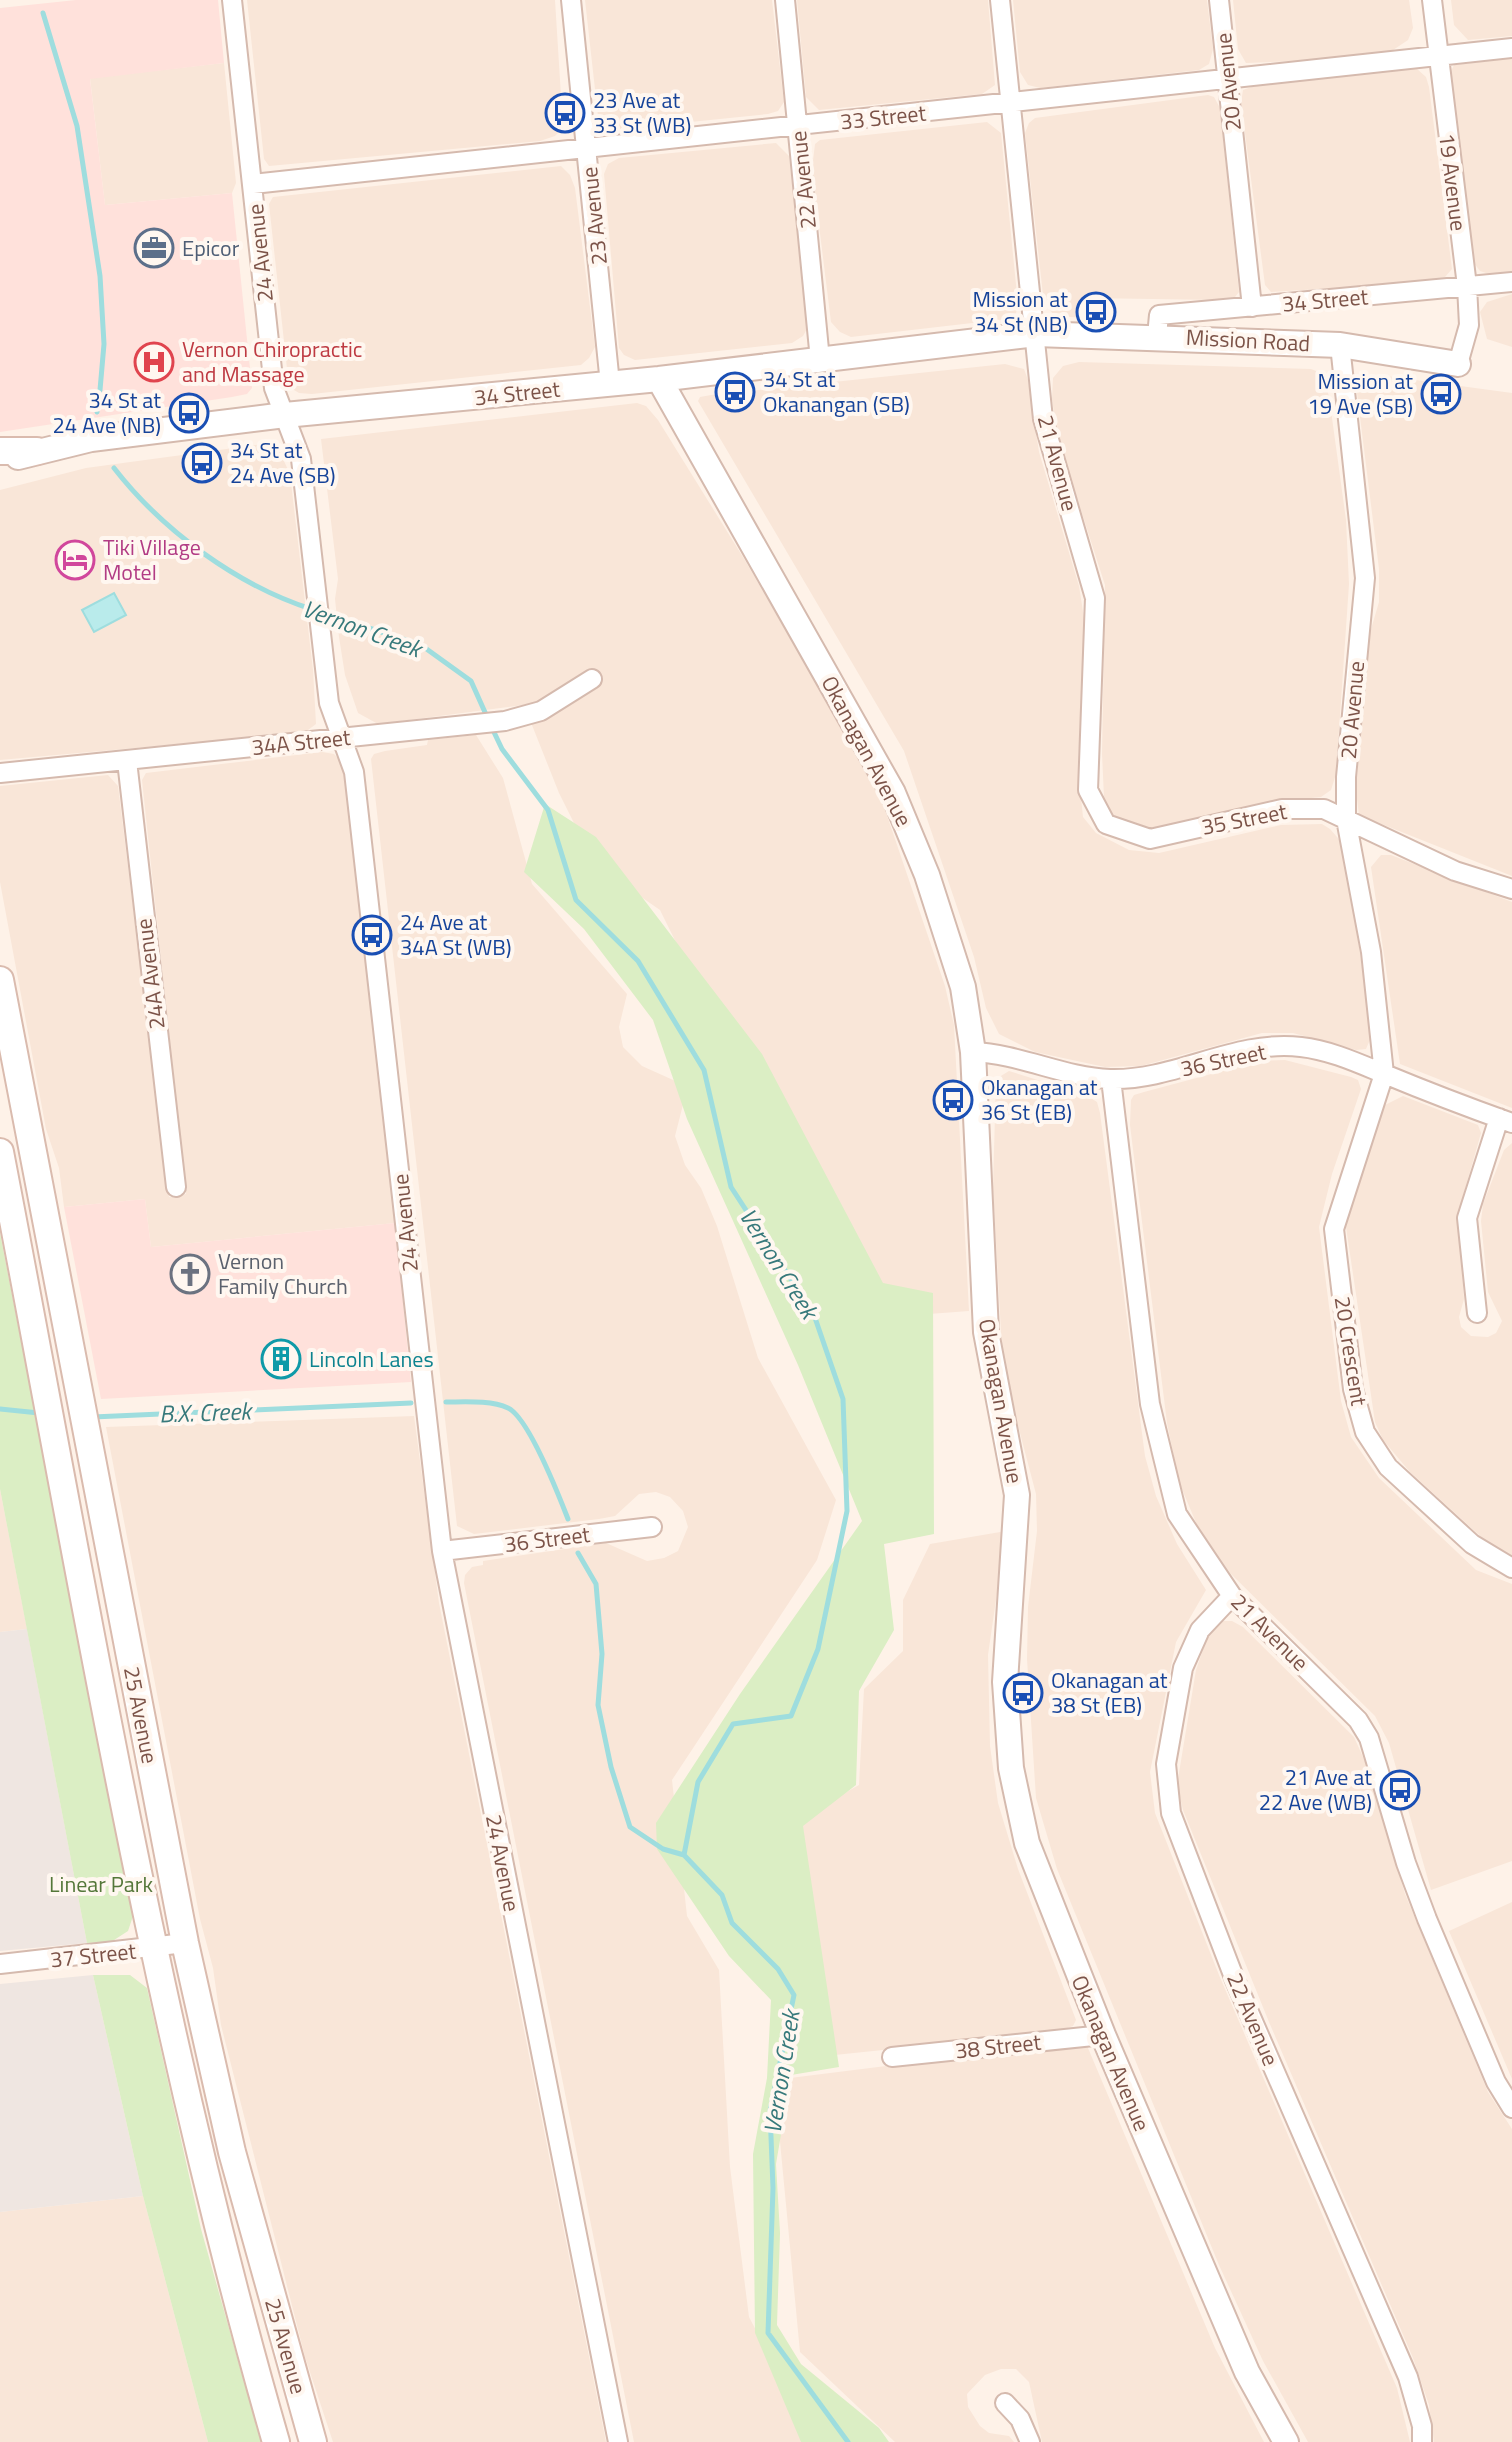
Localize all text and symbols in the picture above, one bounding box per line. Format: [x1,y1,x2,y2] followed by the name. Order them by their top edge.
[1206,31,1250,133] street label: 20 Avenue
[593,83,691,142] place label: 23 Ave at 33 St (WB)
[544,92,586,134] bus stop icon: 23 Ave at 33 St (WB)
[838,96,928,138] street label: 33 Street
[781,129,825,231] street label: 22 Avenue
[1430,131,1476,233] street label: 19 Avenue
[572,165,616,267] street label: 23 Avenue
[238,202,282,304] street label: 24 Avenue
[133,227,175,269] office icon: Epicor
[182,231,240,265] place label: Epicor
[1281,279,1370,321] street label: 34 Street
[972,282,1068,341] place label: Mission at 34 St (NB)
[1075,291,1117,333] bus stop icon: Mission at 34 St (NB)
[1185,320,1311,360] street label: Mission Road
[182,332,362,391] place label: Vernon Chiropractic and Massage
[133,341,175,383] hospital icon: Vernon Chiropractic and Massage
[763,362,910,421] place label: 34 St at Okanangan (SB)
[1307,364,1413,423] place label: Mission at 19 Ave (SB)
[714,371,756,413] bus stop icon: 34 St at Okanangan (SB)
[472,372,562,414] street label: 34 Street
[1420,373,1462,415] bus stop icon: Mission at 19 Ave (SB)
[52,383,161,442] place label: 34 St at 24 Ave (NB)
[168,392,210,434] bus stop icon: 34 St at 24 Ave (NB)
[1029,411,1087,515] street label: 21 Avenue
[230,433,336,492] place label: 34 St at 24 Ave (SB)
[181,442,223,484] bus stop icon: 34 St at 24 Ave (SB)
[103,530,201,589] place label: Tiki Village Motel
[54,539,96,581] hotel icon: Tiki Village Motel
[297,590,430,667] water label: Vernon Creek
[1331,660,1373,760] street label: 20 Avenue
[813,669,921,833] street label: Okanagan Avenue
[250,720,352,764] street label: 34A Street
[1198,794,1290,844] street label: 35 Street
[400,905,512,964] place label: 24 Ave at 34A St (WB)
[351,914,393,956] bus stop icon: 24 Ave at 34A St (WB)
[126,917,174,1031] street label: 24A Avenue
[1177,1034,1269,1086] street label: 36 Street
[981,1070,1098,1129] place label: Okanagan at 36 St (EB)
[932,1079,974,1121] bus stop icon: Okanagan at 36 St (EB)
[383,1172,427,1274] street label: 24 Avenue
[731,1201,829,1328] water label: Vernon Creek
[218,1244,348,1303] place label: Vernon Family Church
[169,1253,211,1295] church icon: Vernon Family Church
[1326,1294,1376,1408] street label: 20 Crescent
[970,1316,1032,1486] street label: Okanagan Avenue
[260,1338,302,1380] building icon: Lincoln Lanes
[309,1342,434,1376] place label: Lincoln Lanes
[159,1392,255,1432] water label: B.X. Creek
[502,1517,592,1561] street label: 36 Street
[1223,1585,1317,1679] street label: 21 Avenue
[1051,1663,1168,1722] place label: Okanagan at 38 St (EB)
[115,1664,167,1766] street label: 25 Avenue
[1002,1672,1044,1714] bus stop icon: Okanagan at 38 St (EB)
[1259,1760,1372,1819] place label: 21 Ave at 22 Ave (WB)
[1379,1769,1421,1811] bus stop icon: 21 Ave at 22 Ave (WB)
[477,1812,529,1914] street label: 24 Avenue
[49,1867,153,1901] park label: Linear Park
[48,1934,138,1976] street label: 37 Street
[1218,1967,1288,2071] street label: 22 Avenue
[1063,1970,1159,2136] street label: Okanagan Avenue
[753,2005,809,2136] water label: Vernon Creek
[953,2025,1043,2067] street label: 38 Street
[256,2294,316,2398] street label: 25 Avenue

